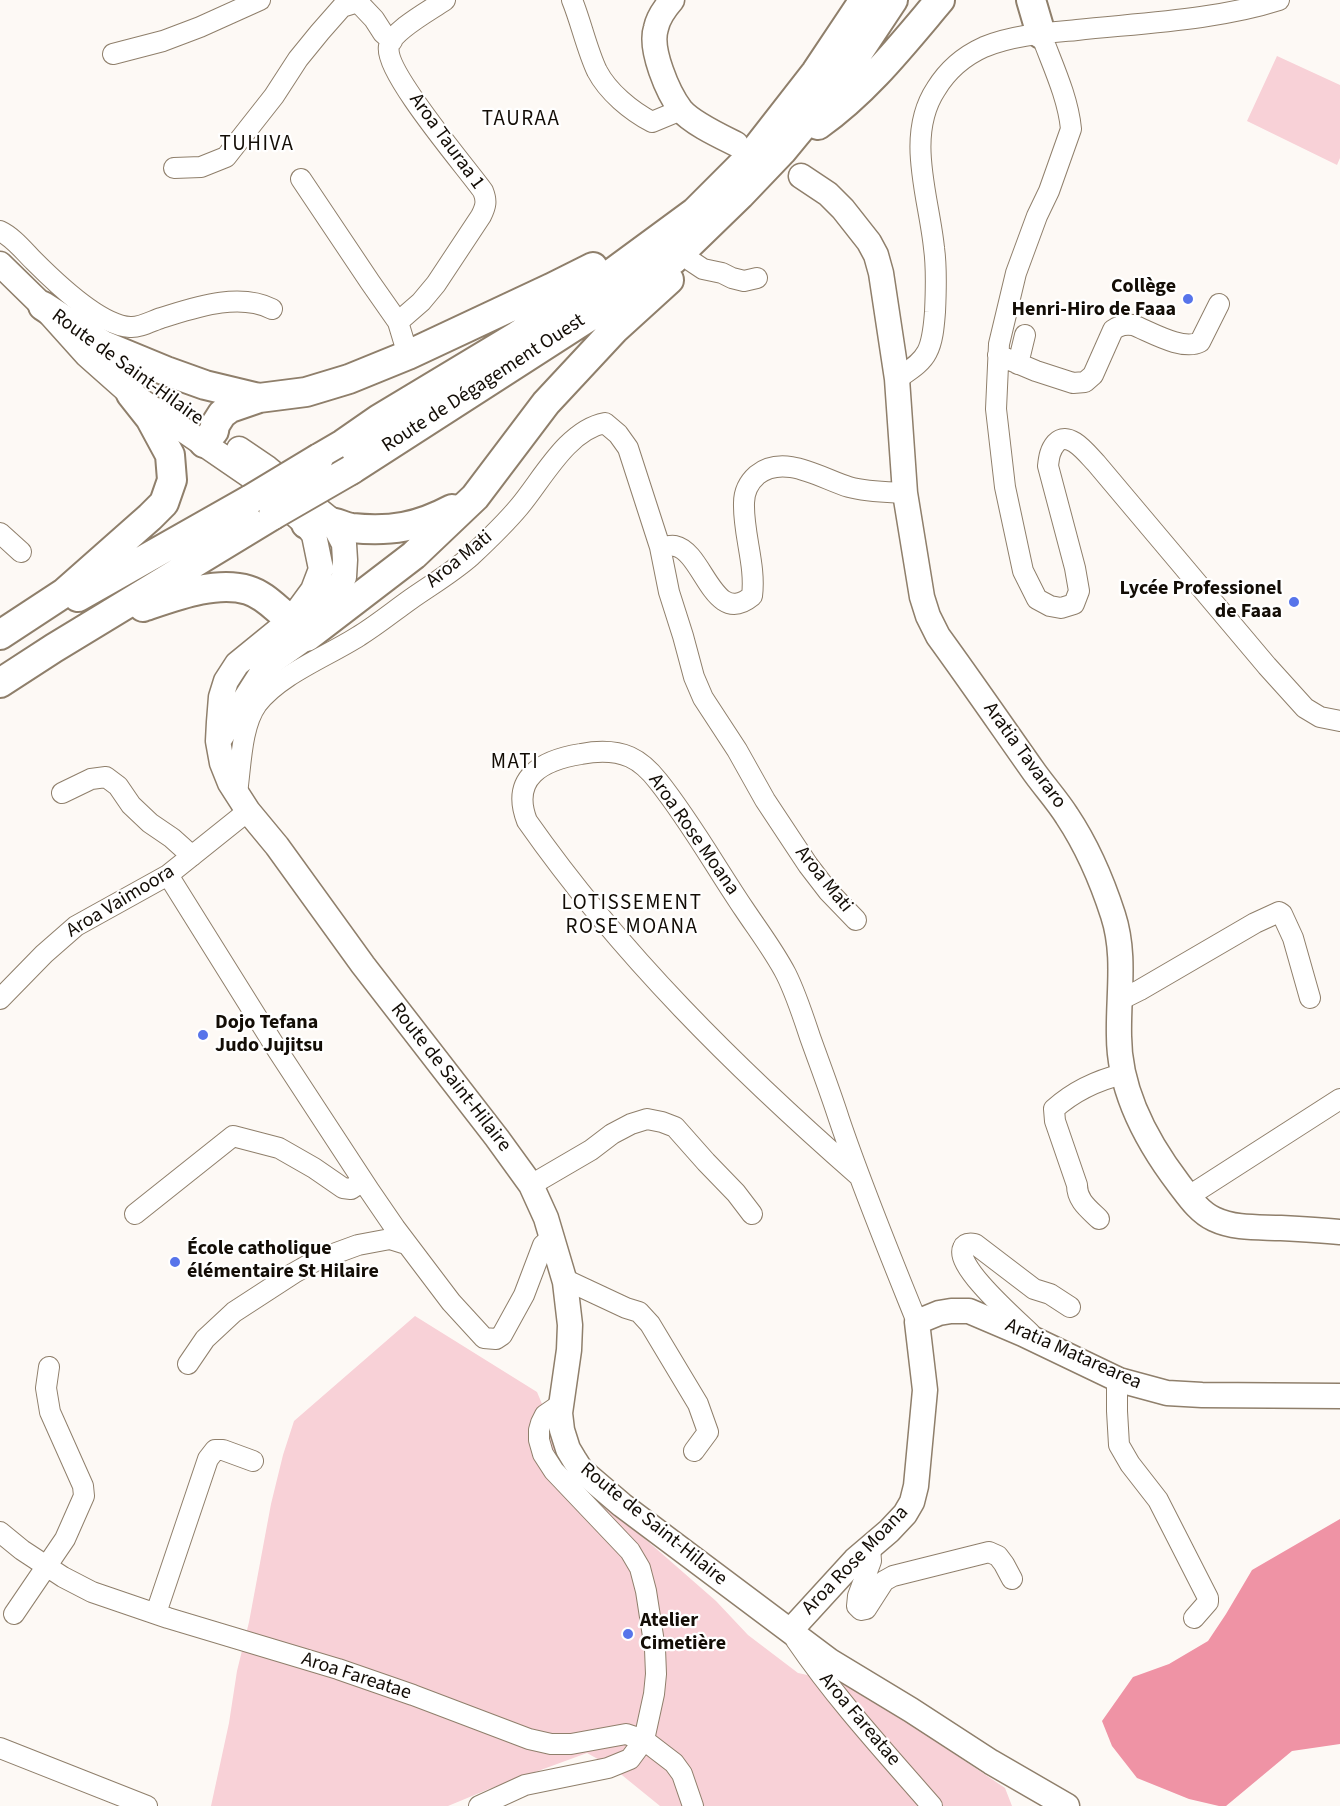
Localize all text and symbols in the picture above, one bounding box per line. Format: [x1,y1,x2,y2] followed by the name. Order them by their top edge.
[403,89,489,195] street label: Aroa Tauraa 1
[482,107,560,133] district label: TAURAA
[220,132,294,158] district label: TUHIVA
[1012,276,1176,323] place label: Collège Henri-Hiro de Faaa
[1181,292,1195,306] marker: Collège Henri-Hiro de Faaa
[46,305,208,431] street label: Route de Saint-Hilaire
[378,309,590,459] street label: Route de Dégagement Ouest
[422,526,498,594] street label: Aroa Mati
[1119,578,1282,625] place label: Lycée Professionel de Faaa
[1287,595,1301,609] marker: Lycée Professionel de Faaa
[977,698,1071,814] street label: Aratia Tavararo
[491,750,539,776] district label: MATI
[642,770,744,900] street label: Aroa Rose Moana
[789,842,857,918] street label: Aroa Mati
[63,860,179,944] street label: Aroa Vaimoora
[562,891,702,941] district label: LOTISSEMENT ROSE MOANA
[384,999,516,1157] street label: Route de Saint-Hilaire
[215,1012,323,1059] place label: Dojo Tefana Judo Jujitsu
[196,1028,210,1042] marker: Dojo Tefana Judo Jujitsu
[187,1238,379,1285] place label: École catholique élémentaire St Hilaire
[168,1255,182,1269] marker: École catholique élémentaire St Hilaire
[1001,1314,1145,1396] street label: Aratia Matarearea
[575,1458,731,1592] street label: Route de Saint-Hilaire
[798,1501,914,1621] street label: Aroa Rose Moana
[640,1610,726,1657] place label: Atelier Cimetière
[621,1627,635,1641] marker: Atelier Cimetière
[298,1648,414,1706] street label: Aroa Fareatae
[813,1669,905,1771] street label: Aroa Fareatae

